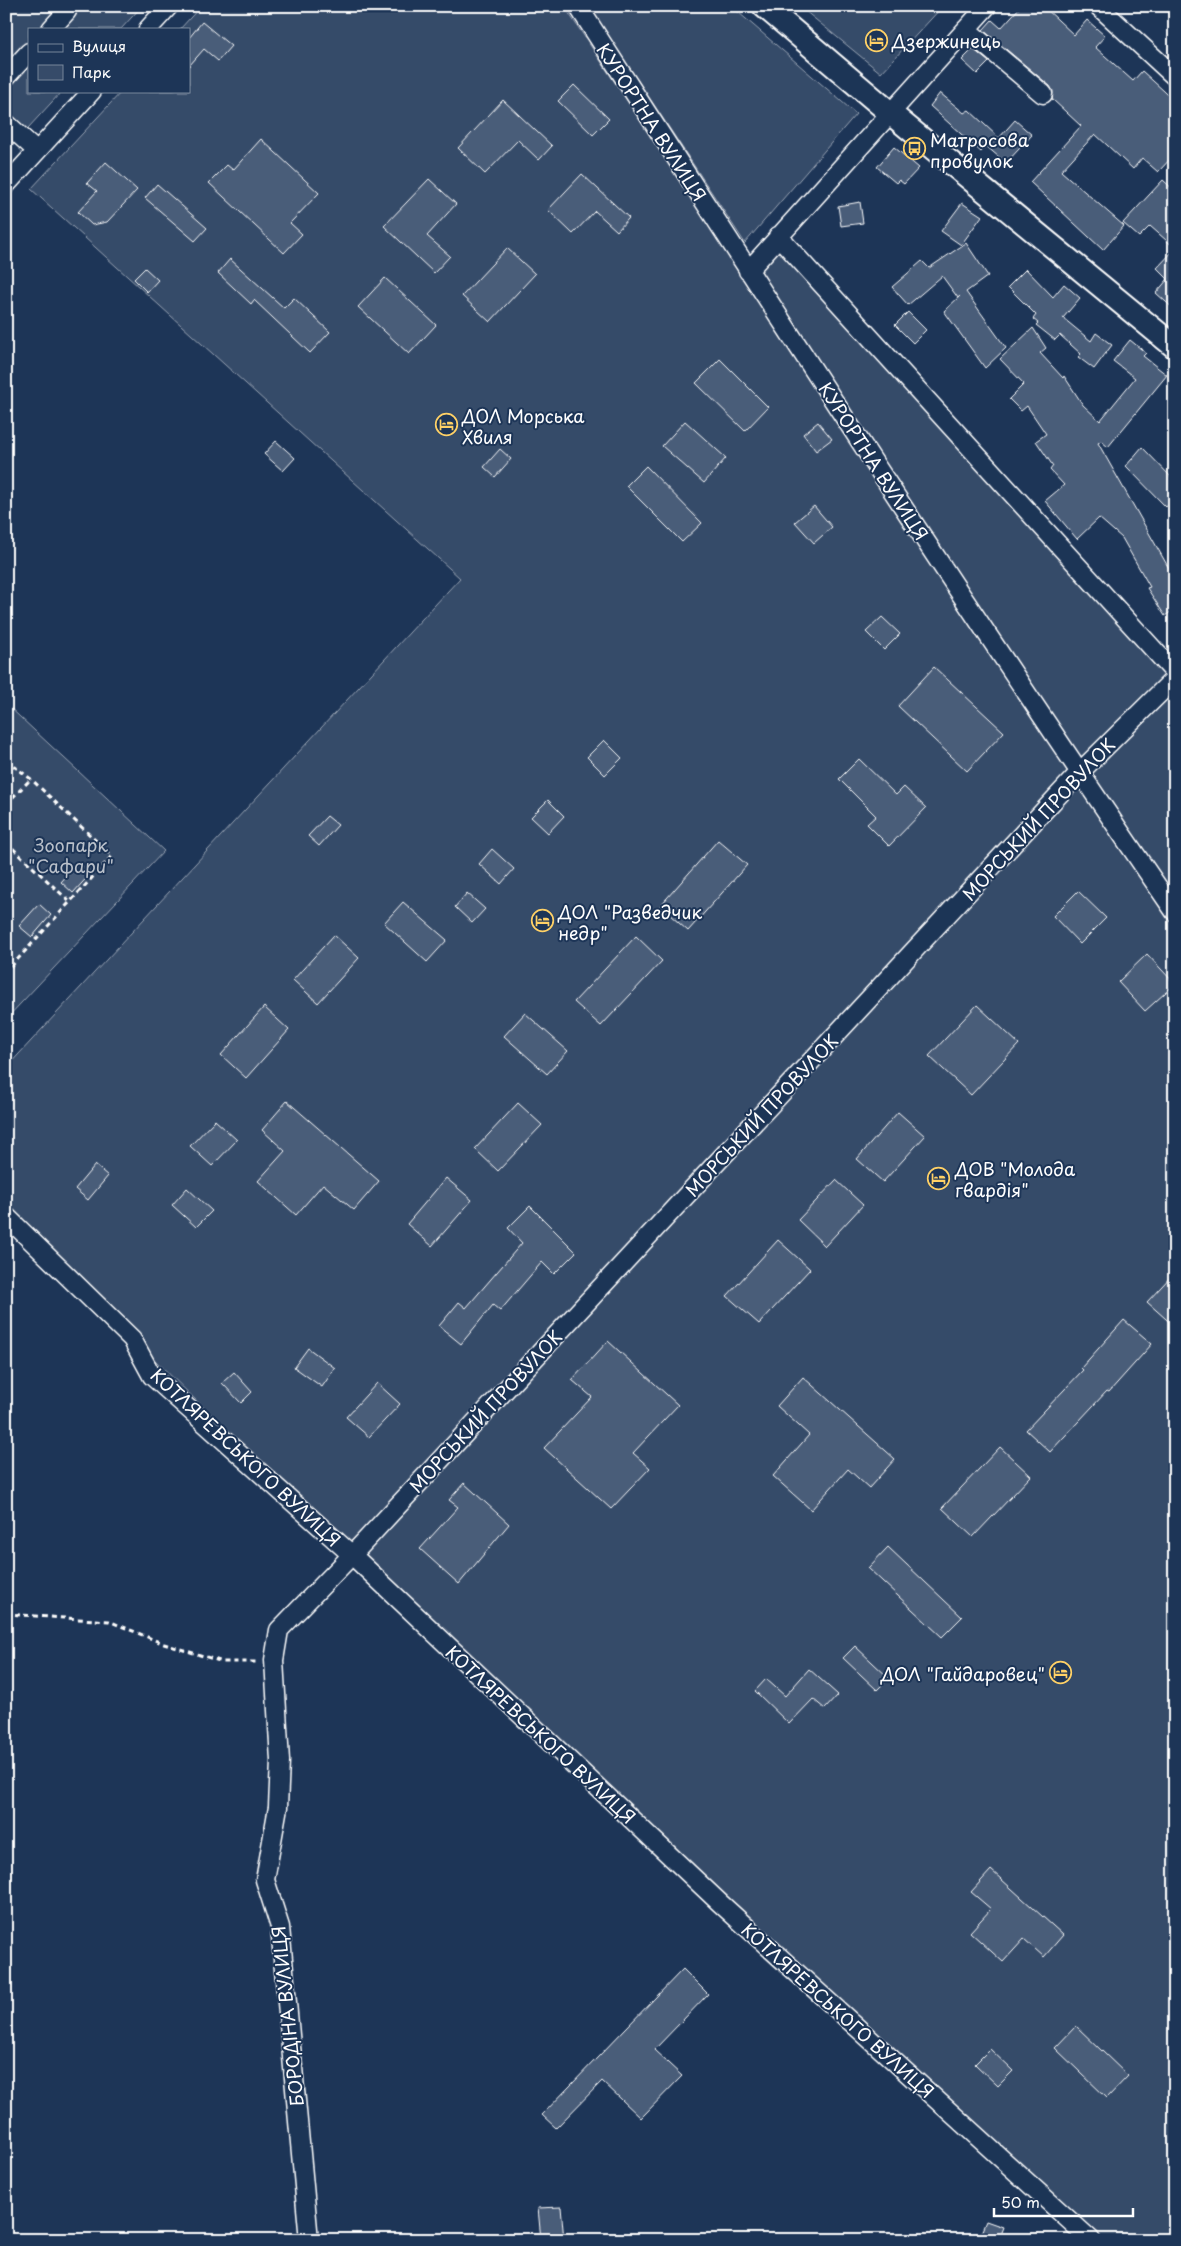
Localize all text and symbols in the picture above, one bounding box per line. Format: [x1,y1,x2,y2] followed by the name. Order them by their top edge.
[891,27,1001,54] place label: Дзержинець
[28,28,190,92] legend
[864,28,888,52] hotel icon: Дзержинець
[72,34,126,57] text: Вулиця
[591,38,713,206] street label: КУРОРТНА ВУЛИЦЯ
[72,60,111,83] text: Парк
[930,126,1030,174] place label: Матросова провулок
[902,137,926,161] bus stop icon: Матросова провулок
[813,377,935,545] street label: КУРОРТНА ВУЛИЦЯ
[461,402,585,450] place label: ДОЛ Морська Хвиля
[434,413,458,437] hotel icon: ДОЛ Морська Хвиля
[955,732,1121,906] street label: МОРСЬКИЙ ПРОВУЛОК
[28,831,114,879] park label: Зоопарк "Сафари"
[557,898,703,946] place label: ДОЛ "Разведчик недр"
[530,909,554,933] hotel icon: ДОЛ "Разведчик недр"
[678,1028,844,1202] street label: МОРСЬКИЙ ПРОВУЛОК
[954,1155,1076,1203] place label: ДОВ "Молода гвардія"
[927,1166,951,1190] hotel icon: ДОВ "Молода гвардія"
[402,1324,568,1498] street label: МОРСЬКИЙ ПРОВУЛОК
[145,1361,347,1553] street label: КОТЛЯРЕВСЬКОГО ВУЛИЦЯ
[440,1638,642,1830] street label: КОТЛЯРЕВСЬКОГО ВУЛИЦЯ
[880,1660,1045,1687] place label: ДОЛ "Гайдаровец"
[1049,1661,1073,1685] hotel icon: ДОЛ "Гайдаровец"
[736,1916,940,2104] street label: КОТЛЯРЕВСЬКОГО ВУЛИЦЯ
[264,1924,310,2108] street label: БОРОДІНА ВУЛИЦЯ
[994,2186,1132,2218] scale bar
[1001,2190,1040,2213] text: 50 m

